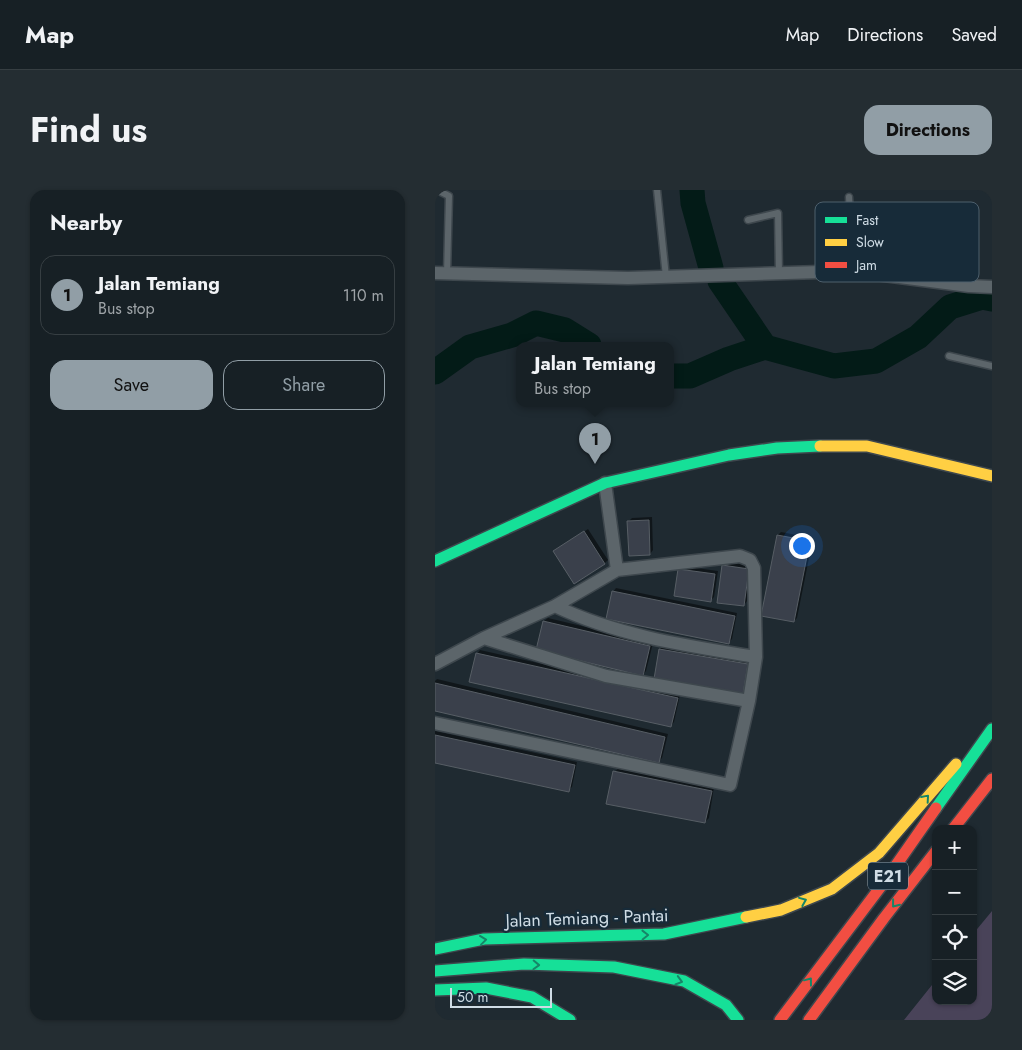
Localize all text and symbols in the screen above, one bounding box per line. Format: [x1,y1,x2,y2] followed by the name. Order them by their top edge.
[25,17,74,52] text: Map
[786,22,819,48] text: Map
[847,22,923,48] text: Directions
[951,22,997,48] text: Saved
[30,105,147,155] text: Find us
[864,105,992,155] button: Directions
[815,202,979,282] legend
[50,208,122,238] text: Nearby
[856,210,879,230] text: Fast
[856,232,884,252] text: Slow
[854,255,877,275] text: Jam
[98,270,220,297] text: Jalan Temiang
[63,284,71,307] text: 1
[343,284,384,307] text: 110 m
[98,297,155,320] text: Bus stop
[516,342,674,407] popup
[534,350,656,377] text: Jalan Temiang
[50,360,213,410] button: Save
[223,360,385,410] button: Share
[534,377,591,400] text: Bus stop
[579,423,611,464] pin: 1
[789,533,815,559] your location
[921,795,930,804] one-way arrow
[932,825,977,1005] map controls
[932,825,977,870] button: +
[868,862,908,889] road number: E21
[932,870,977,915] button: −
[799,897,807,907] one-way arrow
[892,898,901,907] one-way arrow
[503,902,669,934] street label: Jalan Temiang - Pantai
[932,915,977,960] button: locate
[642,930,649,940] one-way arrow
[479,935,487,946] one-way arrow
[532,959,540,970] one-way arrow
[932,960,977,1005] button: layers
[674,975,683,986] one-way arrow
[803,977,812,987] one-way arrow
[450,985,553,1008] scale bar
[457,987,488,1007] text: 50 m

